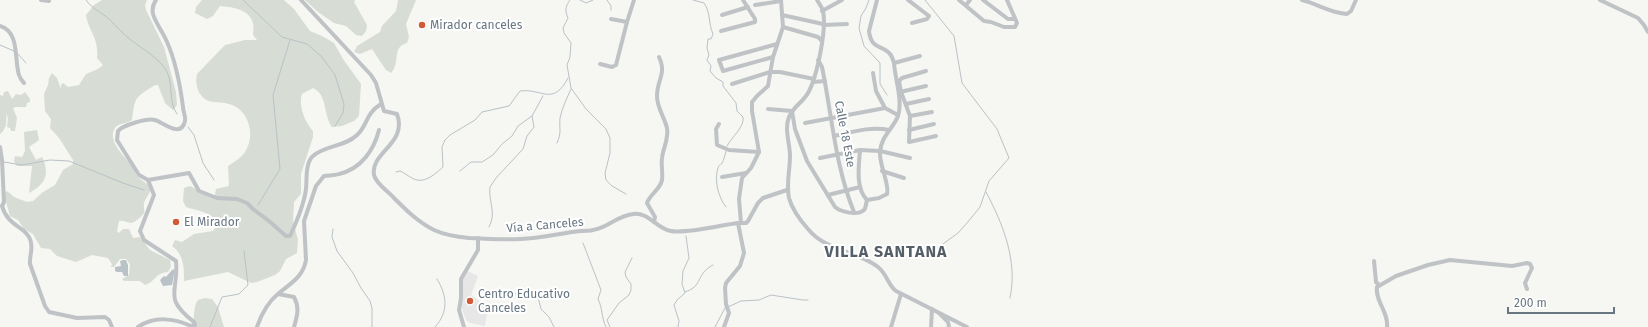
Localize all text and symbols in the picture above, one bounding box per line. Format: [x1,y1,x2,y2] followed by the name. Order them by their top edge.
[430,18,523,32] place label: Mirador canceles
[417,20,427,30] marker: Mirador canceles
[832,100,858,168] street label: Calle 18 Este
[184,215,240,229] place label: El Mirador
[506,215,585,235] street label: Vía a Canceles
[171,217,181,227] marker: El Mirador
[824,242,947,261] district label: VILLA SANTANA
[478,287,570,315] place label: Centro Educativo Canceles
[1508,289,1614,315] scale bar
[465,296,475,306] marker: Centro Educativo Canceles
[1514,296,1547,310] text: 200 m

